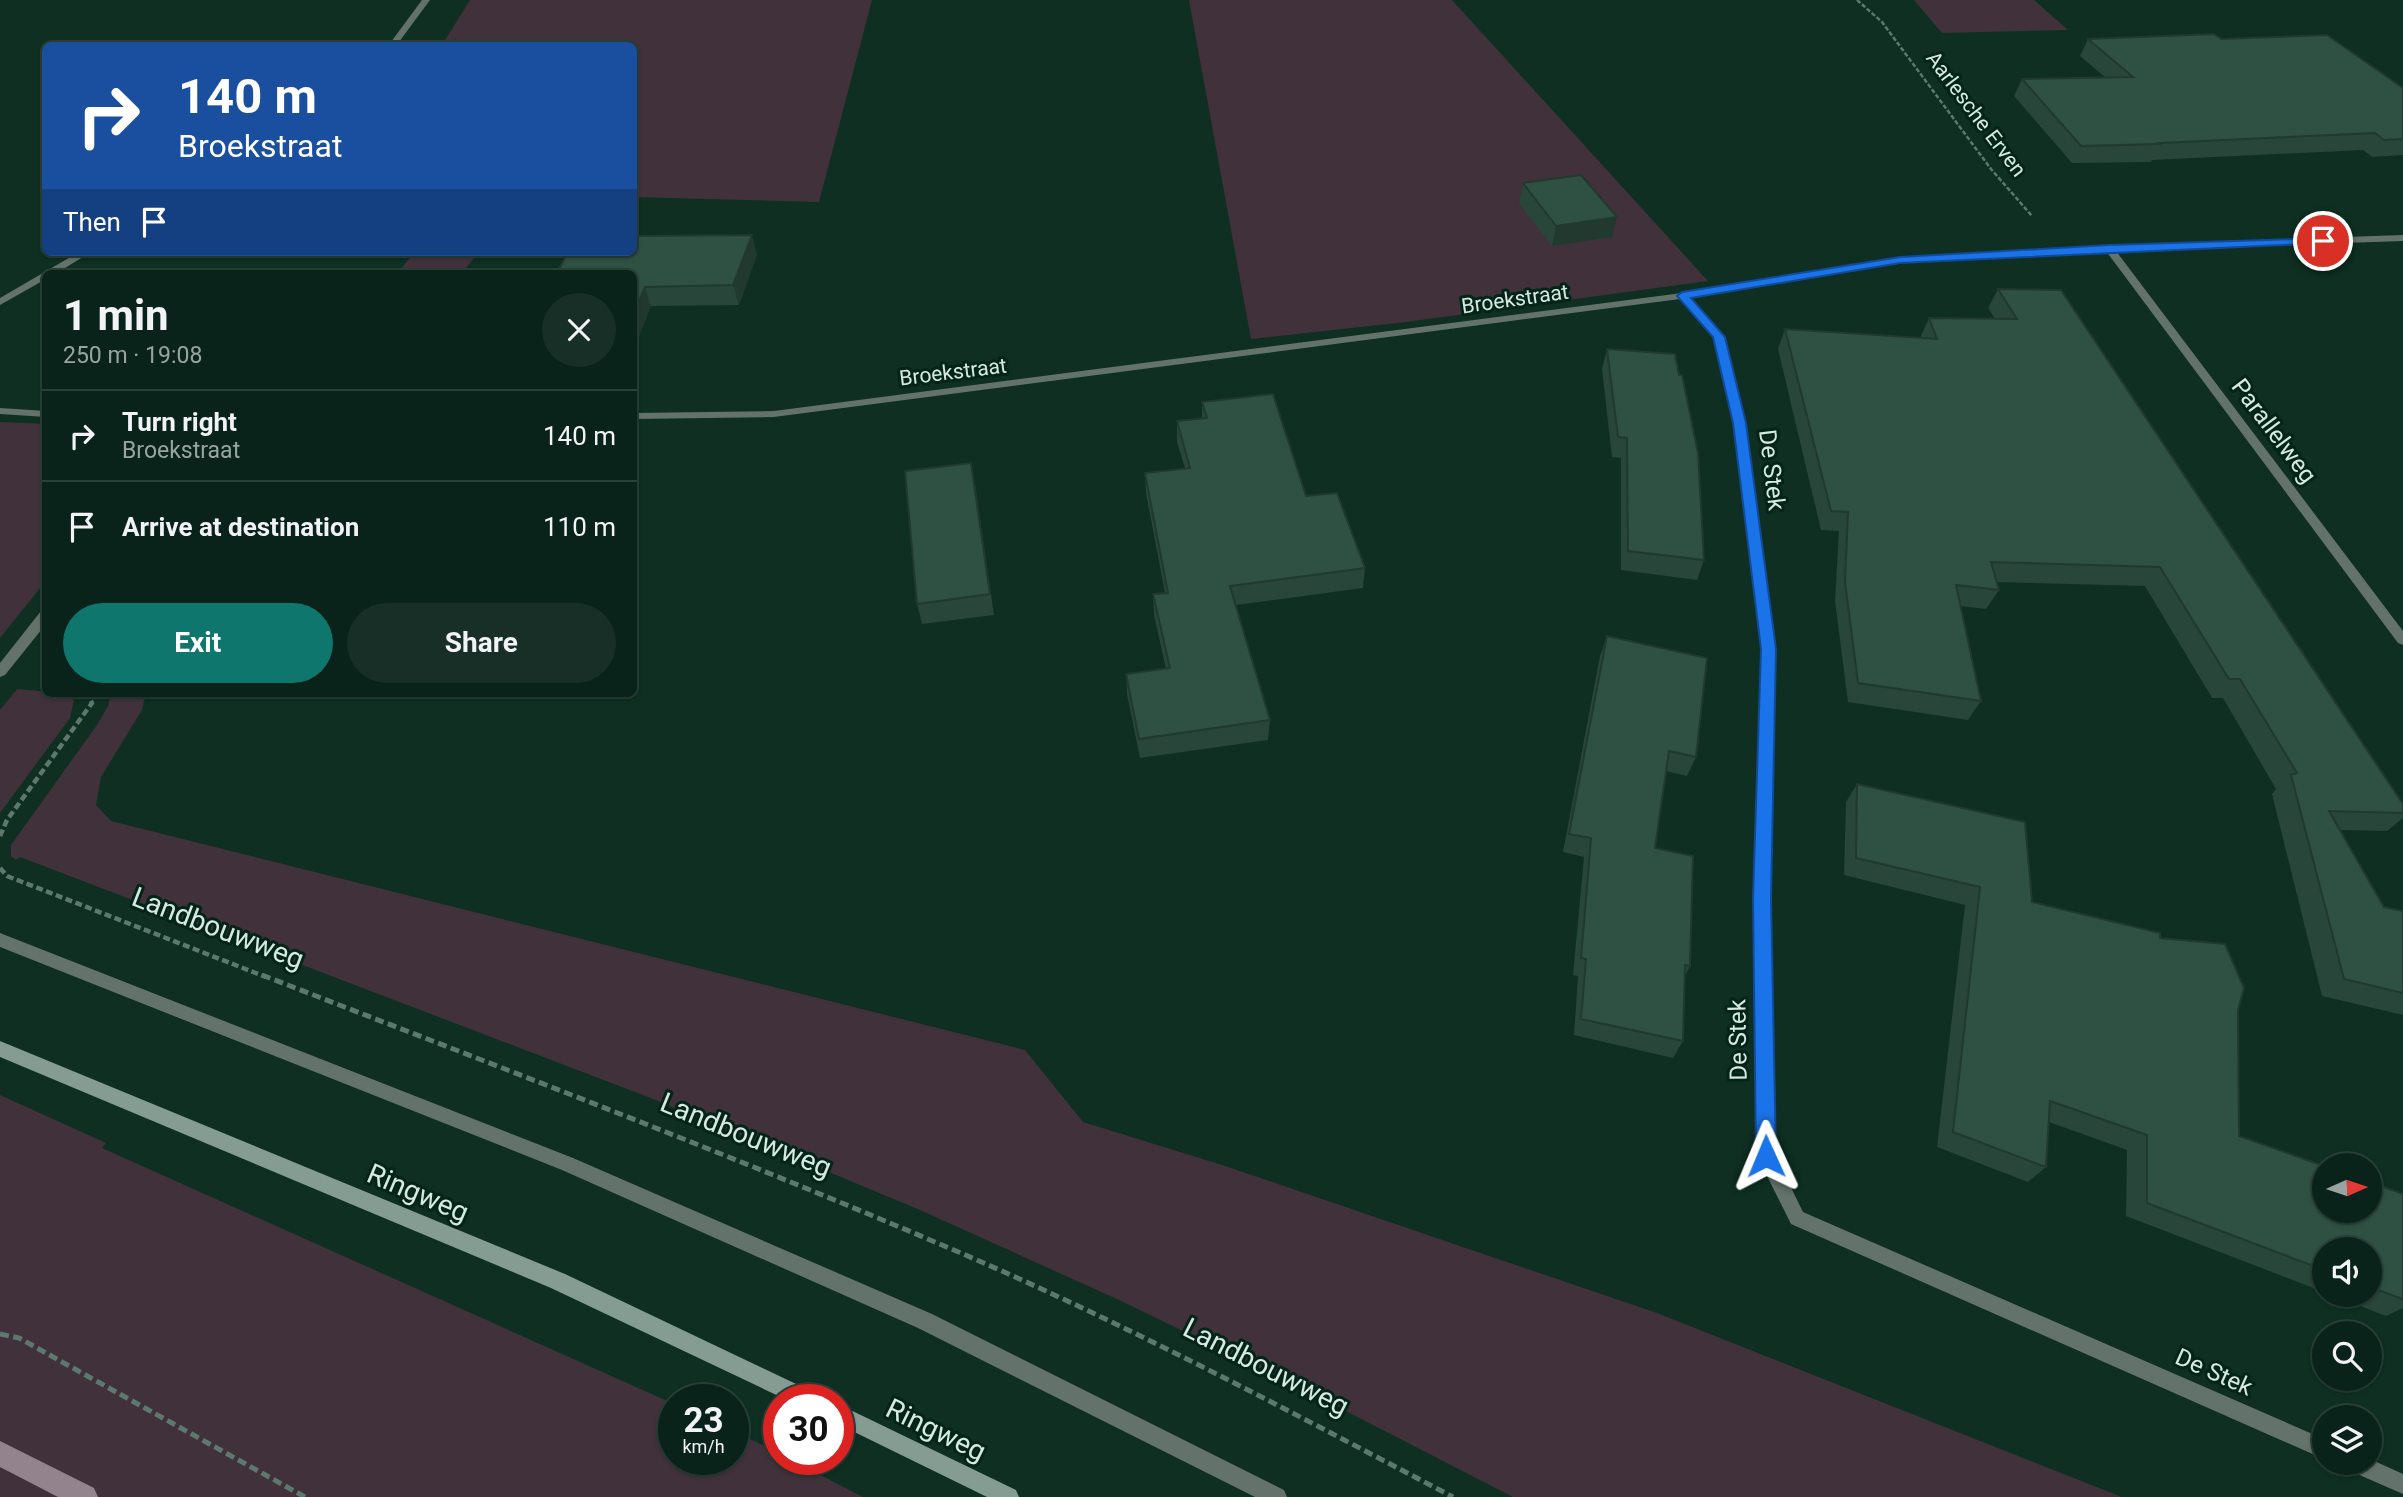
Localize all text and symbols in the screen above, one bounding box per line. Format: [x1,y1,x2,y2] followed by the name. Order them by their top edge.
[1921,47,2031,181] street label: Aarlesche Erven
[178,68,317,125] text: 140 m
[63,70,154,161] icon: right
[178,127,342,165] text: Broekstraat
[135,203,173,241] icon: arrive
[63,207,121,237] text: Then
[2293,211,2353,271] pin
[2304,222,2342,260] icon: arrive
[1460,280,1570,318] street label: Broekstraat
[63,291,169,340] text: 1 min
[542,293,616,367] button: close
[63,342,202,369] text: 250 m · 19:08
[898,354,1008,390] street label: Broekstraat
[2226,373,2322,489] street label: Parallelweg
[122,407,237,437] text: Turn right
[63,417,101,455] icon: right
[543,421,616,451] text: 140 m
[1753,428,1791,513] street label: De Stek
[122,437,240,464] text: Broekstraat
[63,508,101,546] icon: arrive
[122,512,359,542] text: Arrive at destination
[543,512,616,542] text: 110 m
[63,603,333,683] button: Exit
[347,603,616,683] button: Share
[127,880,309,976] street label: Landbouwweg
[1723,998,1753,1081] street label: De Stek
[656,1086,836,1184] street label: Landbouwweg
[1729,1119,1803,1193] position arrow
[2312,1153,2382,1223] north arrow
[2312,1153,2382,1475] map controls
[362,1157,474,1229] street label: Ringweg
[2312,1237,2382,1307] button: sound
[1178,1311,1354,1423] street label: Landbouwweg
[2312,1321,2382,1391] button: search
[2171,1343,2258,1402] street label: De Stek
[763,1384,854,1475] speed limit sign: 30
[881,1392,991,1468] street label: Ringweg
[683,1400,724,1441] text: 23
[2312,1405,2382,1475] button: layers
[682,1436,725,1457] text: km/h

